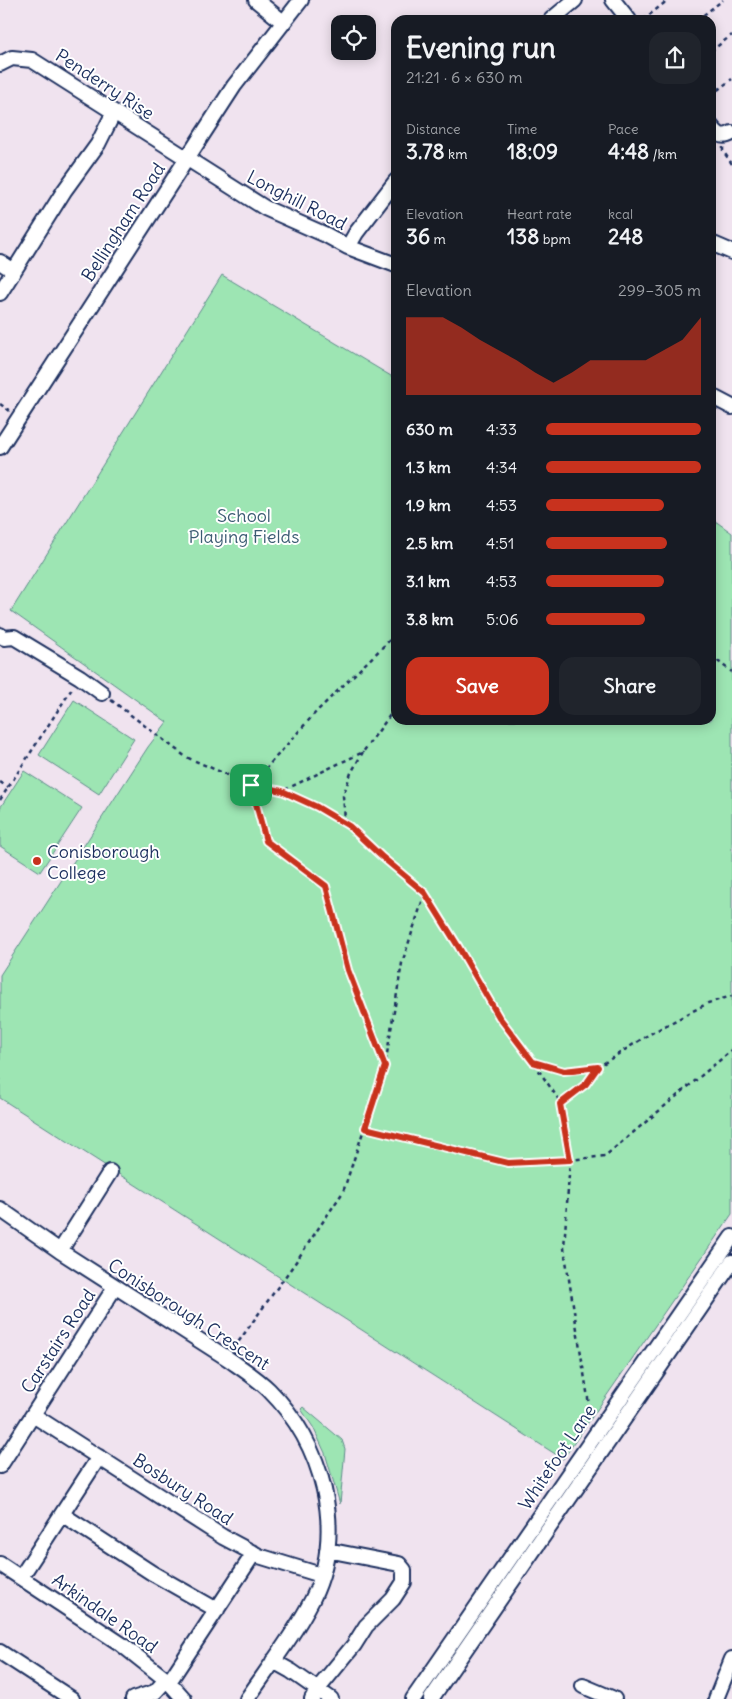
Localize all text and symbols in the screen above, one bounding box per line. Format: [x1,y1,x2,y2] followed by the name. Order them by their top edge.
[331,15,376,60] map controls
[331,15,376,60] button: locate
[406,30,556,66] text: Evening run
[649,32,701,84] button: share
[51,44,159,124] street label: Penderry Rise
[406,67,523,87] text: 21:21 · 6 × 630 m
[406,120,461,138] text: Distance
[507,120,537,138] text: Time
[608,120,638,138] text: Pace
[406,138,445,165] text: 3.78
[507,138,558,165] text: 18:09
[608,138,649,165] text: 4:48
[445,145,467,163] text: km
[649,145,677,163] text: /km
[76,158,170,286] street label: Bellingham Road
[243,165,351,235] street label: Longhill Road
[406,205,463,223] text: Elevation
[507,205,572,223] text: Heart rate
[608,205,633,223] text: kcal
[406,223,430,250] text: 36
[507,223,539,250] text: 138
[608,223,643,250] text: 248
[430,230,446,248] text: m
[539,230,571,248] text: bpm
[406,280,472,300] text: Elevation
[618,280,701,300] text: 299–305 m
[406,419,453,439] text: 630 m
[486,419,517,439] text: 4:33
[406,457,451,477] text: 1.3 km
[486,457,517,477] text: 4:34
[406,495,451,515] text: 1.9 km
[486,495,517,515] text: 4:53
[189,504,299,548] park label: School Playing Fields
[406,533,453,553] text: 2.5 km
[486,533,514,553] text: 4:51
[406,571,450,591] text: 3.1 km
[486,571,517,591] text: 4:53
[406,609,454,629] text: 3.8 km
[486,609,519,629] text: 5:06
[406,657,549,715] button: Save
[559,657,701,715] button: Share
[230,764,272,806] pin
[237,771,265,799] icon: arrive
[47,840,160,884] place label: Conisborough College
[31,855,43,867] marker: Conisborough College
[104,1253,274,1375] street label: Conisborough Crescent
[16,1284,101,1398] street label: Carstairs Road
[513,1400,601,1514] street label: Whitefoot Lane
[129,1448,238,1530] street label: Bosbury Road
[48,1568,163,1658] street label: Arkindale Road

